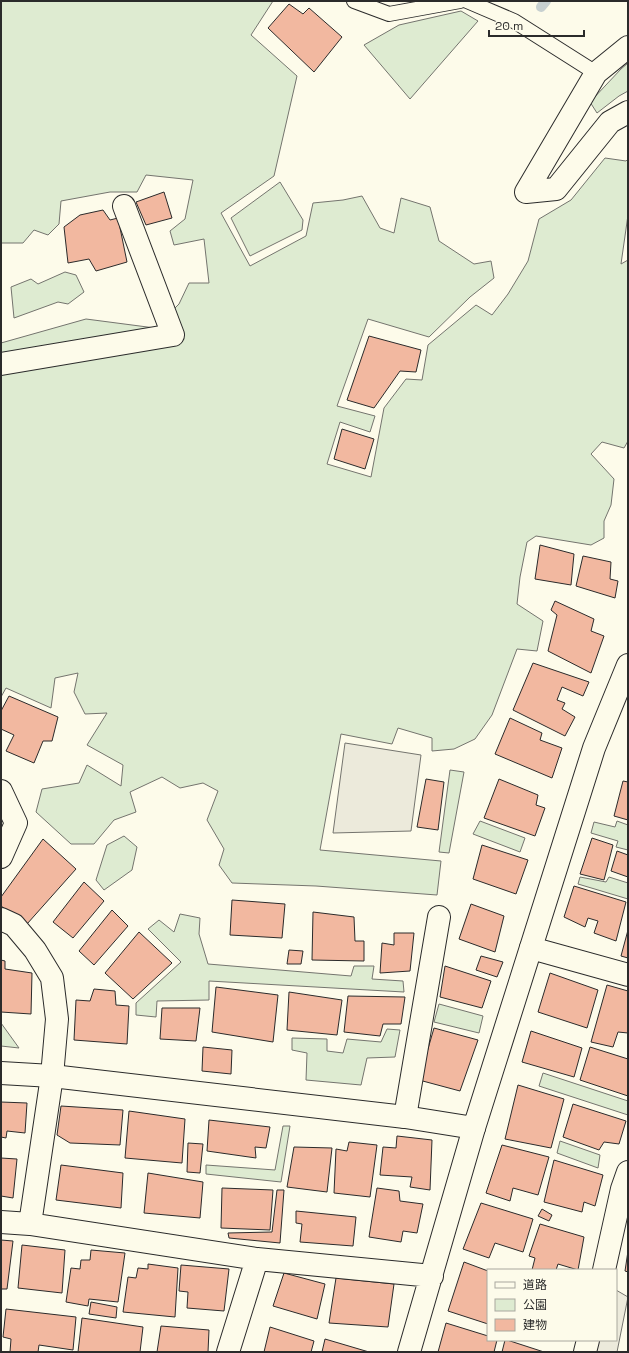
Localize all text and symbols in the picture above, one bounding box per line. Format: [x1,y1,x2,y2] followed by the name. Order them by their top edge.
[489,12,584,38] scale bar
[495,18,523,34] text: 20 m
[487,1269,617,1341] legend
[523,1277,547,1293] text: 道路
[523,1297,547,1313] text: 公園
[523,1317,547,1333] text: 建物

